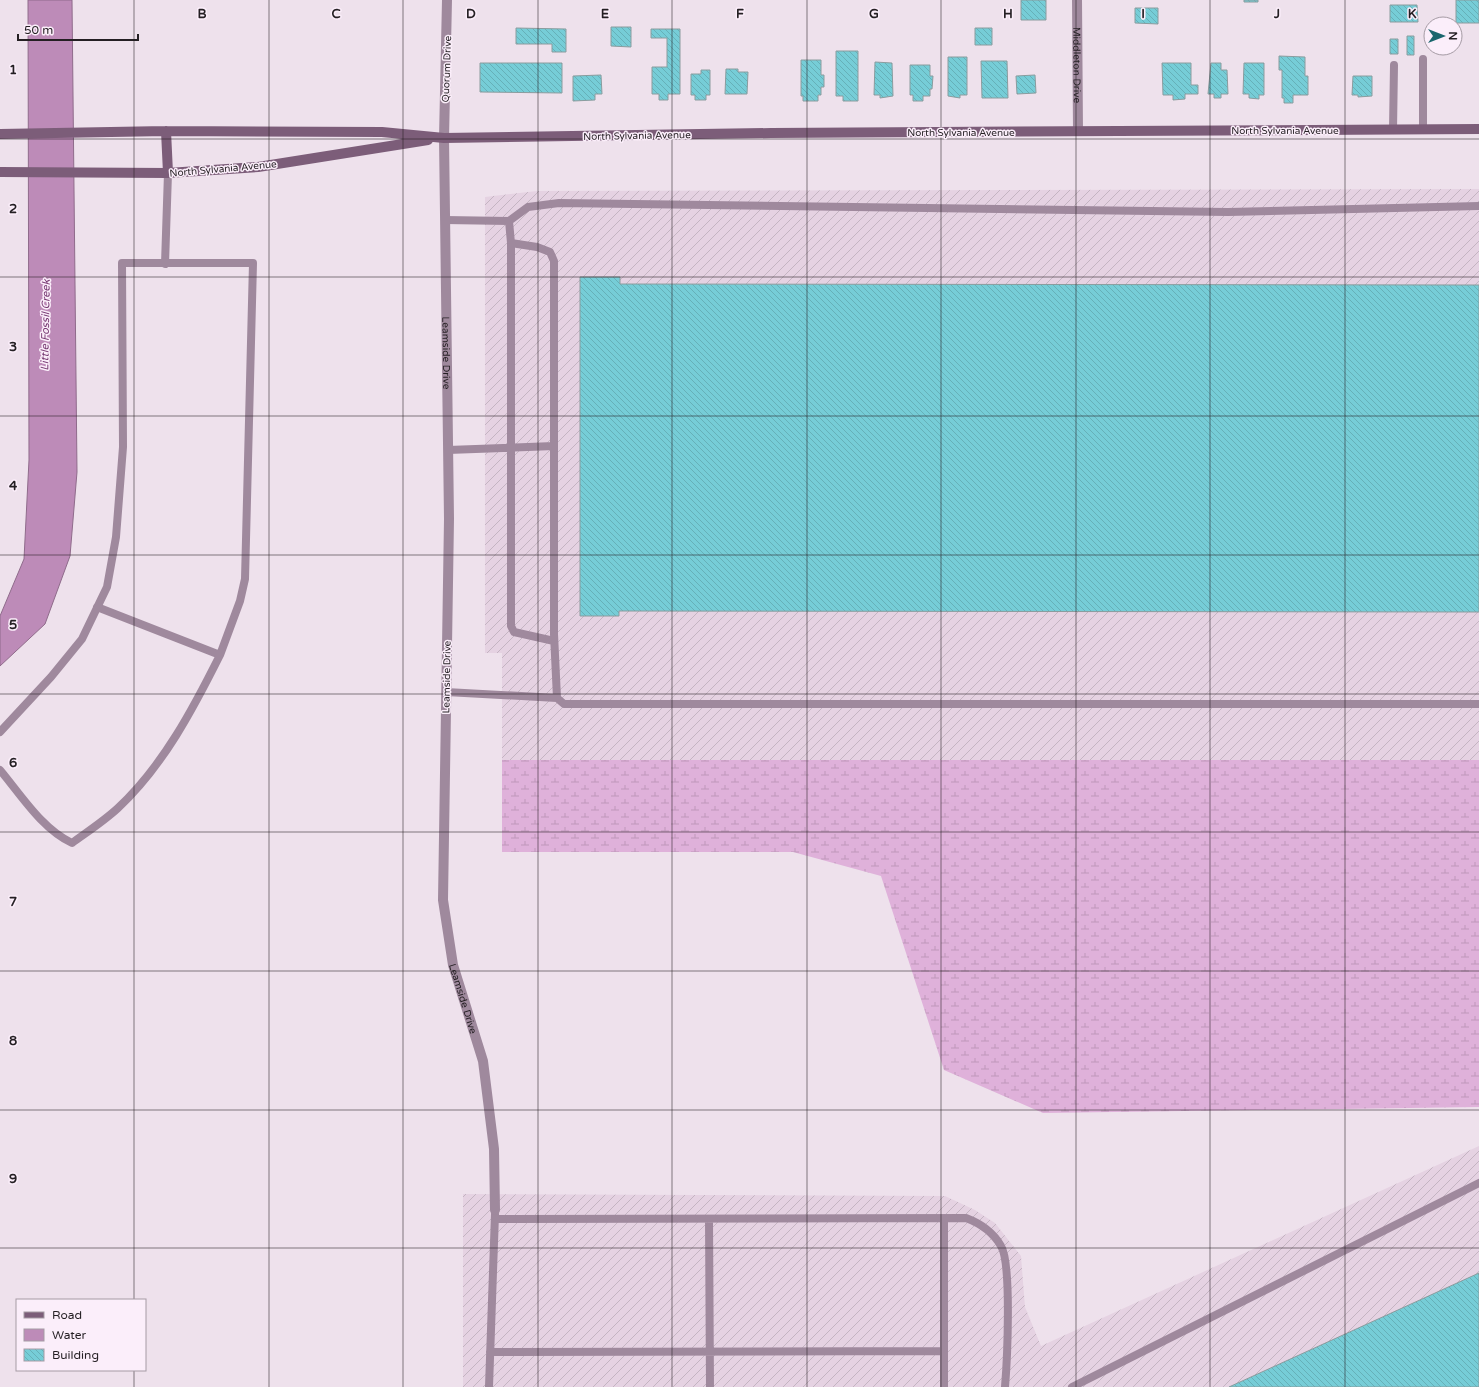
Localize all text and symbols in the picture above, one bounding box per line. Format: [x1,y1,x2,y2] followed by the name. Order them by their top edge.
[197,6,207,22] text: B
[331,6,341,22] text: C
[466,6,476,22] text: D
[601,6,609,22] text: E
[736,6,744,22] text: F
[869,6,879,22] text: G
[1003,6,1013,22] text: H
[1141,6,1145,22] text: I
[1273,6,1280,22] text: J
[1408,6,1417,22] text: K
[18,16,138,42] scale bar
[1423,16,1463,56] north arrow
[24,23,53,37] text: 50 m
[1070,27,1083,103] street label: Middleton Drive
[1446,32,1459,40] text: N
[440,35,454,102] street label: Quorum Drive
[9,62,17,78] text: 1
[1231,125,1339,137] street label: North Sylvania Avenue
[907,127,1015,139] street label: North Sylvania Avenue
[583,129,691,143] street label: North Sylvania Avenue
[169,158,277,180] street label: North Sylvania Avenue
[9,201,17,217] text: 2
[38,278,53,371] water label: Little Fossil Creek
[439,316,452,390] street label: Leamside Drive
[9,339,17,355] text: 3
[9,478,18,494] text: 4
[9,617,17,633] text: 5
[440,640,454,713] street label: Leamside Drive
[9,755,17,771] text: 6
[9,894,17,910] text: 7
[446,962,479,1036] street label: Leamside Drive
[9,1033,17,1049] text: 8
[9,1171,17,1187] text: 9
[16,1299,146,1371] legend
[52,1308,82,1322] text: Road
[52,1328,87,1342] text: Water
[52,1348,99,1362] text: Building

